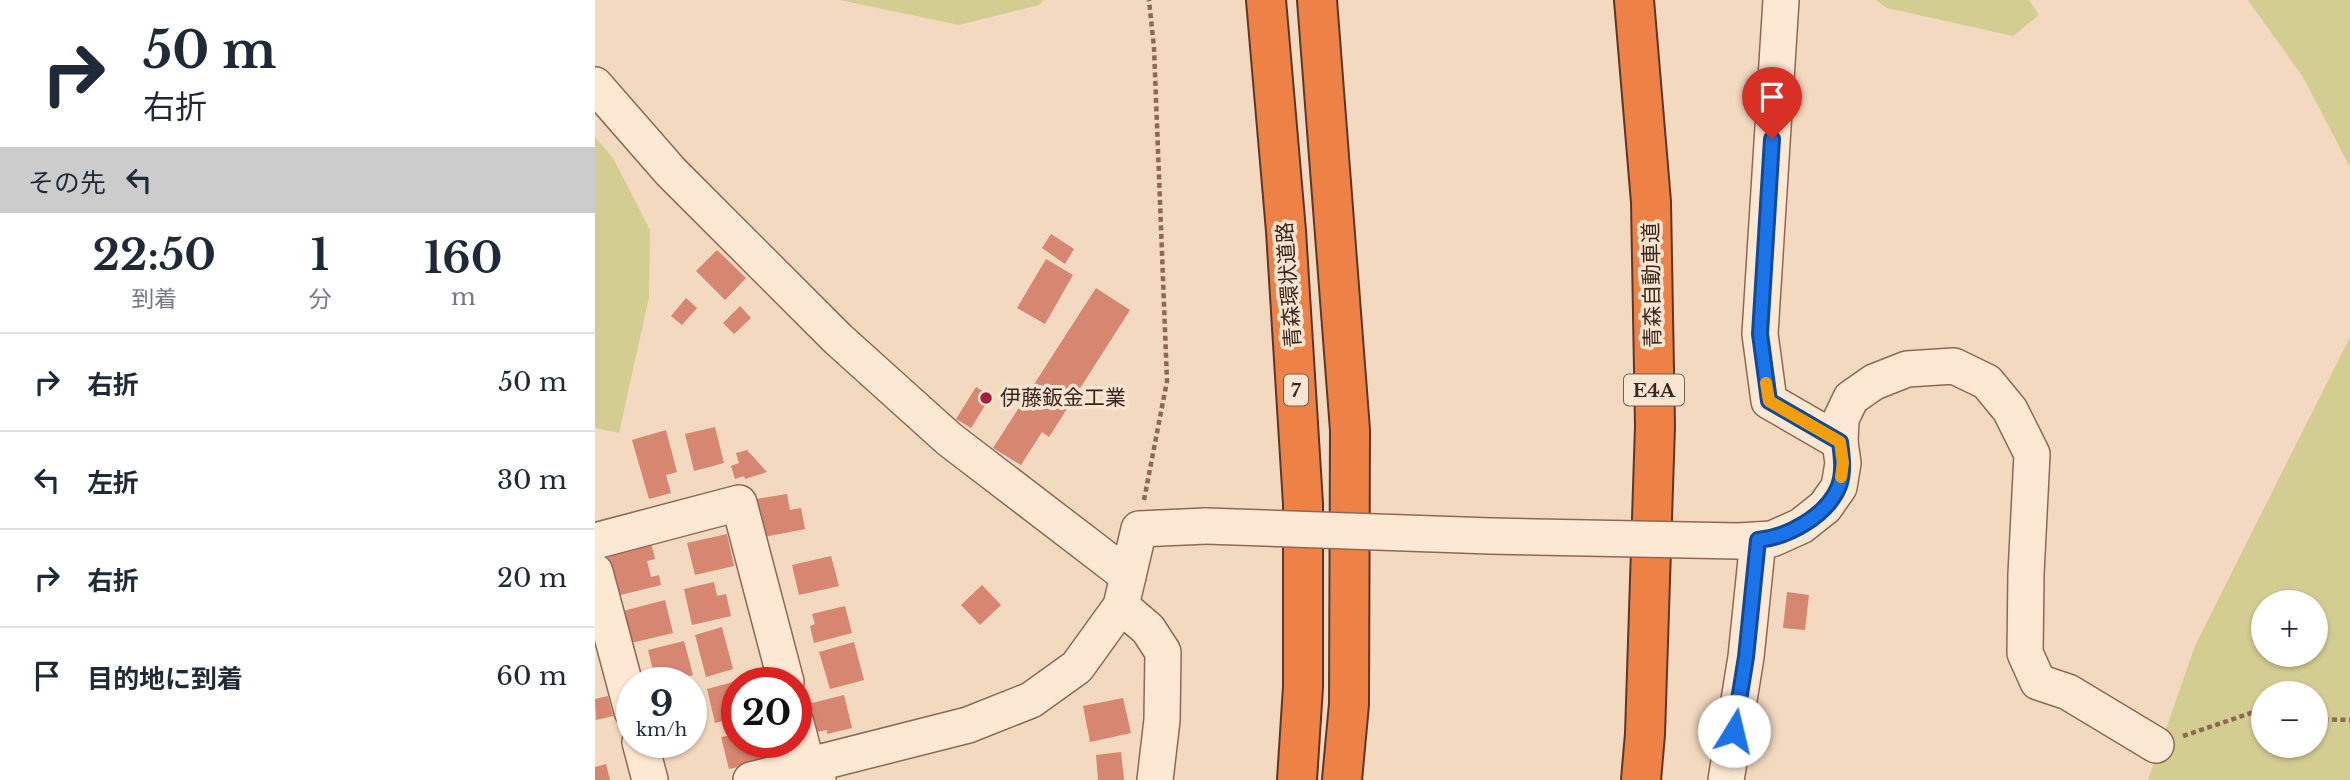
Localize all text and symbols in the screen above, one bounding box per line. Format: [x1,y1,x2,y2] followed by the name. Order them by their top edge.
[143,20,276,81] text: 50 m
[28,28,119,119] icon: right
[1742,67,1802,139] pin
[1753,78,1791,116] icon: arrive
[143,87,207,127] text: 右折
[120,161,158,199] icon: left
[28,167,106,199] text: その先
[1272,221,1306,349] street label: 青森環状道路
[1638,222,1666,348] street label: 青森自動車道
[93,229,216,281] text: 22:50
[311,229,329,281] text: 1
[424,232,502,284] text: 160
[451,283,476,311] text: m
[131,285,177,313] text: 到着
[308,285,331,313] text: 分
[28,363,66,401] icon: right
[498,366,567,398] text: 50 m
[87,369,139,401] text: 右折
[1284,374,1308,406] road number: 7
[1624,374,1684,406] road number: E4A
[1000,385,1126,411] place label: 伊藤鈑金工業
[978,390,994,406] marker: 伊藤鈑金工業
[28,461,66,499] icon: left
[497,464,567,496] text: 30 m
[87,467,139,499] text: 左折
[28,559,66,597] icon: right
[497,562,567,594] text: 20 m
[87,565,139,597] text: 右折
[2251,590,2328,758] map controls
[2251,590,2328,667] button: +
[28,657,66,695] icon: arrive
[496,660,567,692] text: 60 m
[87,663,243,695] text: 目的地に到着
[721,667,812,758] speed limit sign: 20
[2251,681,2328,758] button: −
[650,682,673,725] text: 9
[1697,694,1771,768] position arrow
[636,719,687,741] text: km/h

